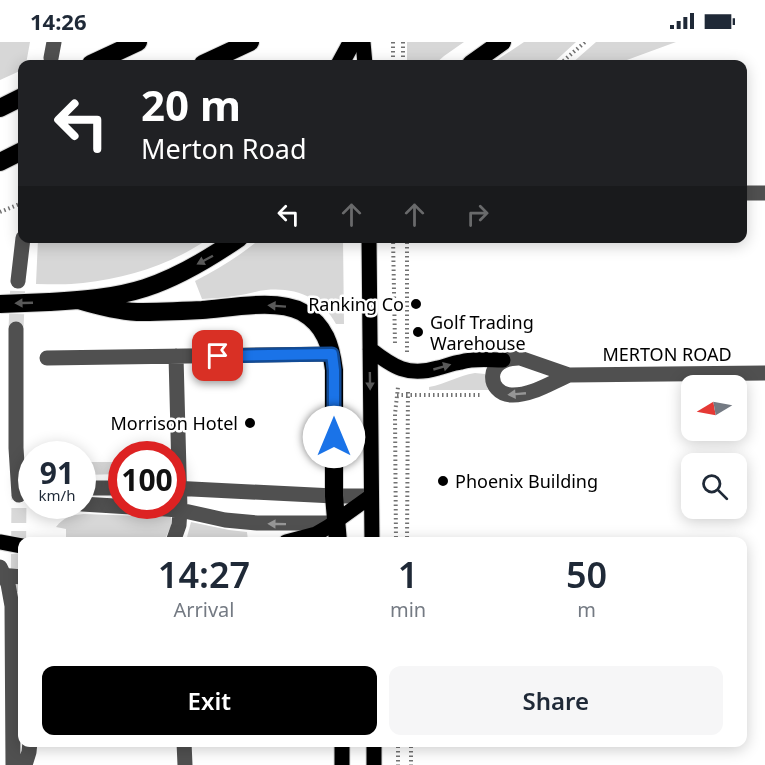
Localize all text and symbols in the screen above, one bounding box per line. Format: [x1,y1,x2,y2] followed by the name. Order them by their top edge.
[30,6,87,36] text: 14:26
[141,76,241,133] text: 20 m
[42,84,120,162] icon: left
[141,130,307,167] text: Merton Road
[272,198,305,231] icon: left
[335,198,368,231] icon: ahead
[398,198,431,231] icon: ahead
[461,198,494,231] icon: right
[196,255,213,265] one-way arrow
[308,292,404,316] place label: Ranking Co
[409,297,423,311] marker: Ranking Co
[15,298,34,308] one-way arrow
[268,301,287,310] one-way arrow
[430,310,534,355] place label: Golf Trading Warehouse
[411,325,425,339] marker: Golf Trading Warehouse
[192,330,243,381] pin
[201,339,234,372] icon: arrive
[602,342,732,366] street label: MERTON ROAD
[433,362,451,371] one-way arrow
[365,371,375,390] one-way arrow
[681,375,747,441] north arrow
[681,375,747,519] map controls
[507,389,526,398] one-way arrow
[302,405,366,469] position arrow
[110,411,238,435] place label: Morrison Hotel
[243,416,257,430] marker: Morrison Hotel
[108,441,186,519] speed limit sign: 100
[40,452,74,493] text: 91
[681,453,747,519] button: search
[455,469,598,493] place label: Phoenix Building
[436,474,450,488] marker: Phoenix Building
[39,485,75,505] text: km/h
[268,519,287,529] one-way arrow
[158,550,250,599] text: 14:27
[398,550,418,599] text: 1
[566,550,607,599] text: 50
[173,596,234,623] text: Arrival
[390,596,426,623] text: min
[577,596,596,623] text: m
[42,666,377,735] button: Exit
[389,666,723,735] button: Share

